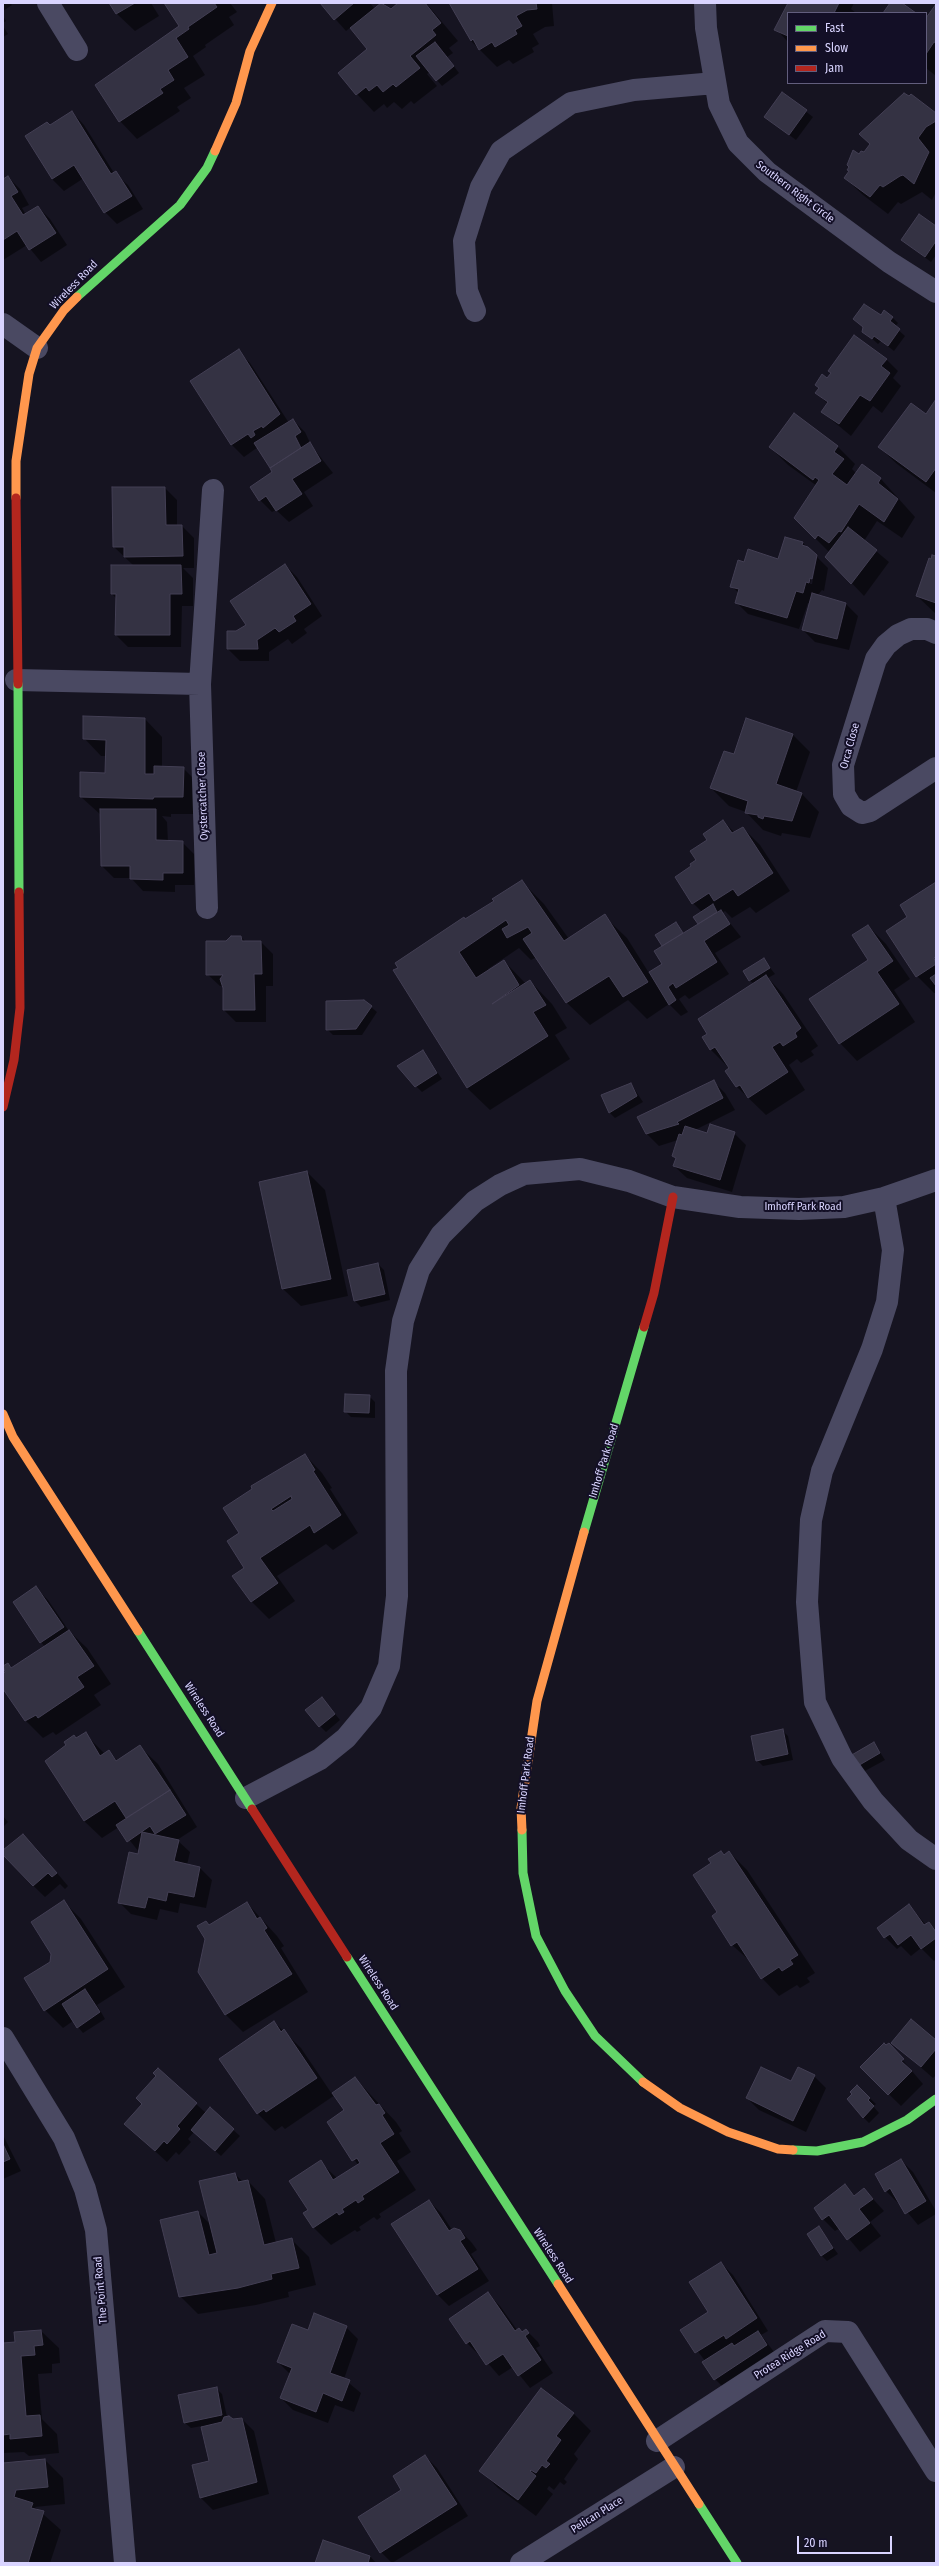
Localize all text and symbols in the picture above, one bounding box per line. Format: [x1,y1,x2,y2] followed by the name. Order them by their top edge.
[787,12,927,84] legend
[825,21,844,35] text: Fast
[825,41,848,55] text: Slow
[825,61,843,75] text: Jam
[753,158,837,226] street label: Southern Right Circle
[47,258,101,312] street label: Wireless Road
[838,721,862,771] street label: Orca Close
[195,751,211,841] street label: Oystercatcher Close
[764,1200,842,1214] street label: Imhoff Park Road
[586,1422,622,1500] street label: Imhoff Park Road
[181,1680,227,1740] street label: Wireless Road
[515,1736,537,1814] street label: Imhoff Park Road
[355,1953,401,2013] street label: Wireless Road
[530,2226,576,2286] street label: Wireless Road
[91,2256,111,2324] street label: The Point Road
[752,2328,828,2382] street label: Protea Ridge Road
[569,2494,625,2536] street label: Pelican Place
[799,2528,894,2554] scale bar
[804,2536,828,2550] text: 20 m

